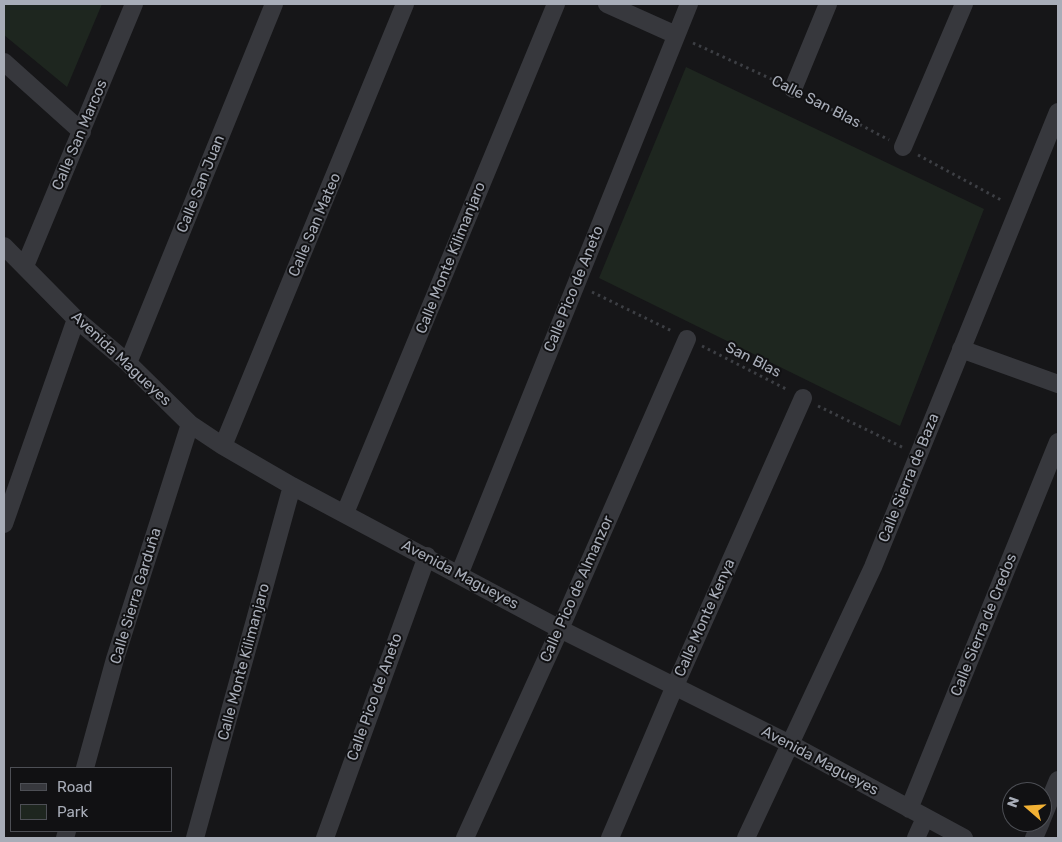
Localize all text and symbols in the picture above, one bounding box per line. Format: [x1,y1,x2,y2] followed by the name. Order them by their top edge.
[768,72,864,132] street label: Calle San Blas
[49,77,111,193] street label: Calle San Marcos
[173,132,229,236] street label: Calle San Juan
[285,170,345,280] street label: Calle San Mateo
[412,180,490,336] street label: Calle Monte Kilimanjaro
[540,223,608,355] street label: Calle Pico de Aneto
[67,308,175,410] street label: Avenida Magueyes
[722,338,784,382] street label: San Blas
[875,411,943,545] street label: Calle Sierra de Baza
[537,513,617,665] street label: Calle Pico de Almanzor
[107,526,165,666] street label: Calle Sierra Garduña
[398,537,522,613] street label: Avenida Magueyes
[947,551,1021,699] street label: Calle Sierra de Credos
[671,556,739,680] street label: Calle Monte Kenya
[214,581,274,743] street label: Calle Monte Kilimanjaro
[344,631,406,763] street label: Calle Pico de Aneto
[758,723,882,799] street label: Avenida Magueyes
[10,767,172,832] legend
[57,778,93,796] text: Road
[1002,782,1052,832] north arrow
[1004,795,1023,810] text: N
[57,803,88,821] text: Park

